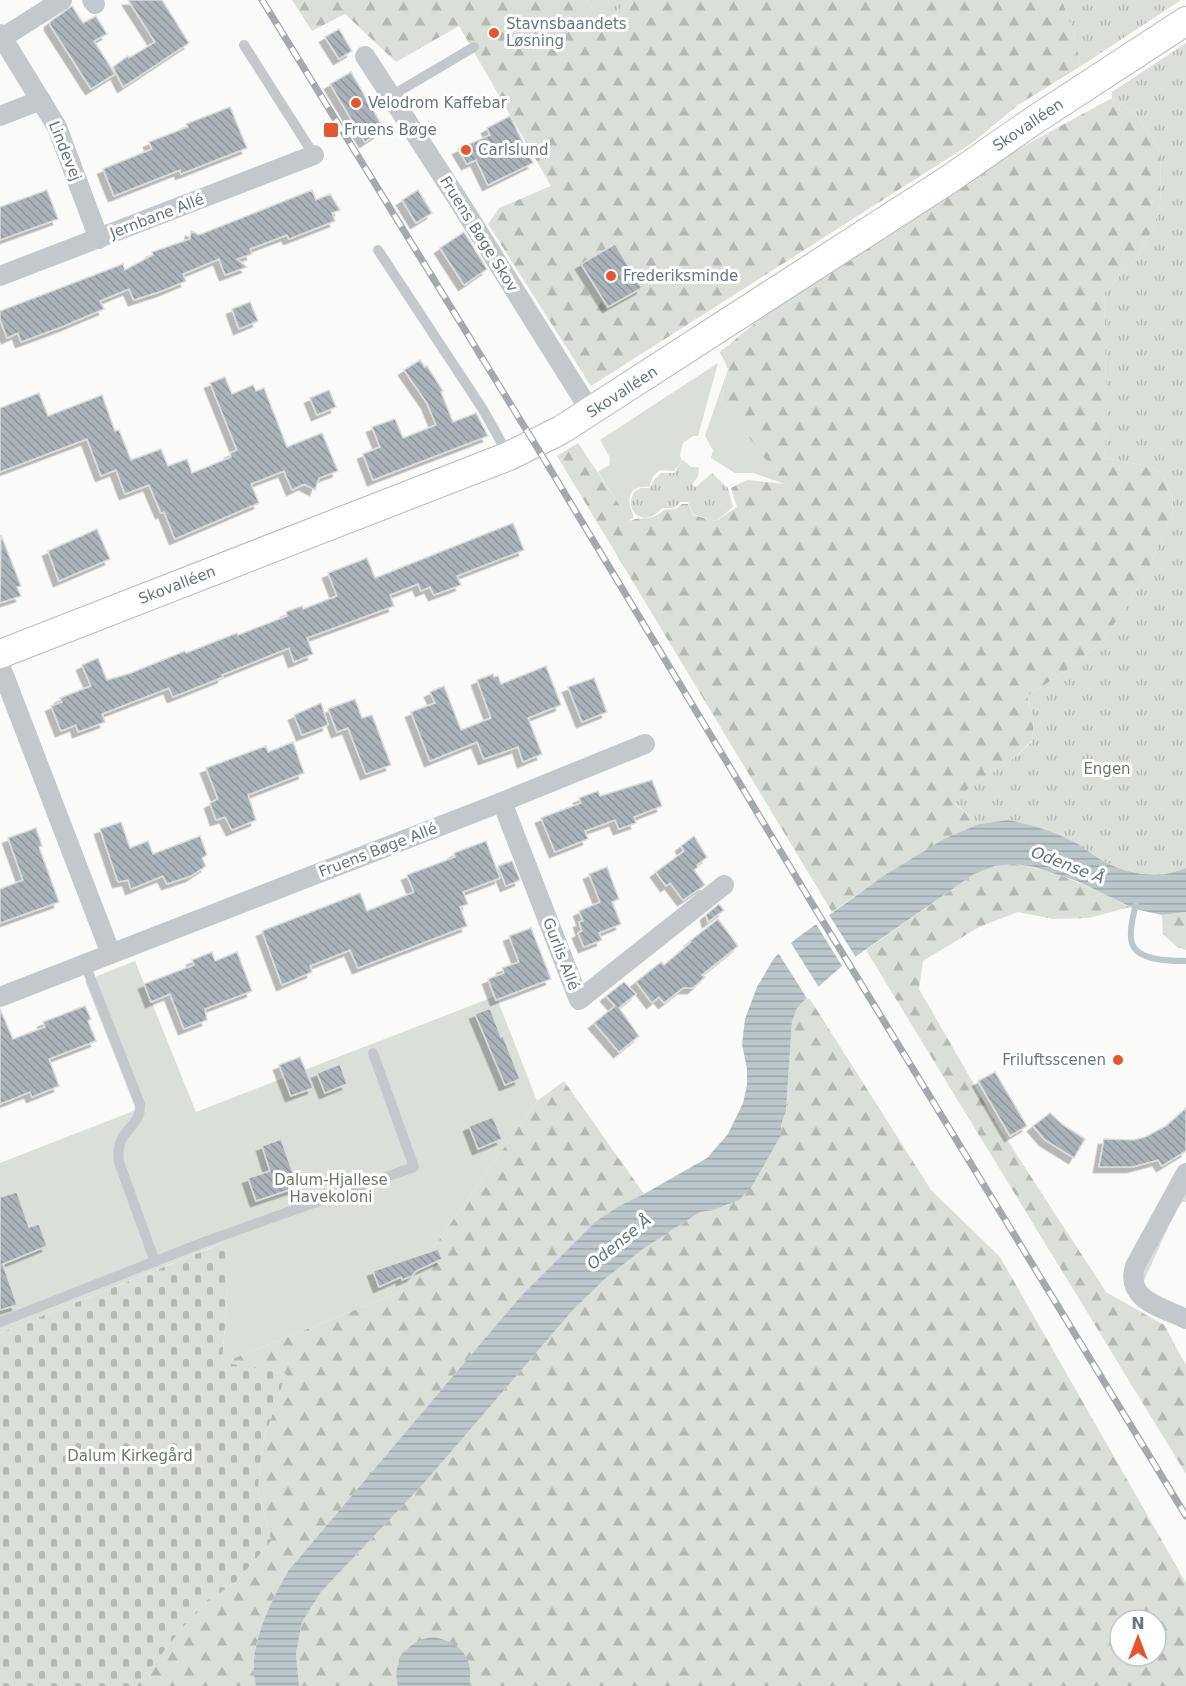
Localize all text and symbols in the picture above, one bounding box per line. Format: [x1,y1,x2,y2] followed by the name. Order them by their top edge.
[506,15,627,50] place label: Stavnsbaandets Løsning
[487,26,501,40] marker: Stavnsbaandets Løsning
[368,94,508,112] place label: Velodrom Kaffebar
[989,95,1067,155] street label: Skovalléen
[349,96,363,110] marker: Velodrom Kaffebar
[45,118,85,184] street label: Lindevej
[322,121,340,139] marker: Fruens Bøge
[344,121,437,139] place label: Fruens Bøge
[478,141,549,159] place label: Carlslund
[459,143,473,157] marker: Carlslund
[436,173,522,295] street label: Fruens Bøge Skov
[107,190,206,243] street label: Jernbane Allé
[623,267,738,285] place label: Frederiksminde
[604,269,618,283] marker: Frederiksminde
[583,362,661,422] street label: Skovalléen
[136,562,218,608] street label: Skovalléen
[1083,760,1131,778] park label: Engen
[316,819,440,881] street label: Fruens Bøge Allé
[1029,842,1107,888] water label: Odense Å
[539,915,583,993] street label: Gurlis Allé
[1002,1051,1106,1069] place label: Friluftsscenen
[1111,1053,1125,1067] marker: Friluftsscenen
[274,1171,388,1206] park label: Dalum-Hjallese Havekoloni
[583,1210,655,1274] water label: Odense Å
[67,1447,193,1465] park label: Dalum Kirkegård
[1108,1608,1168,1668] north arrow
[1131,1614,1145,1633] text: N

